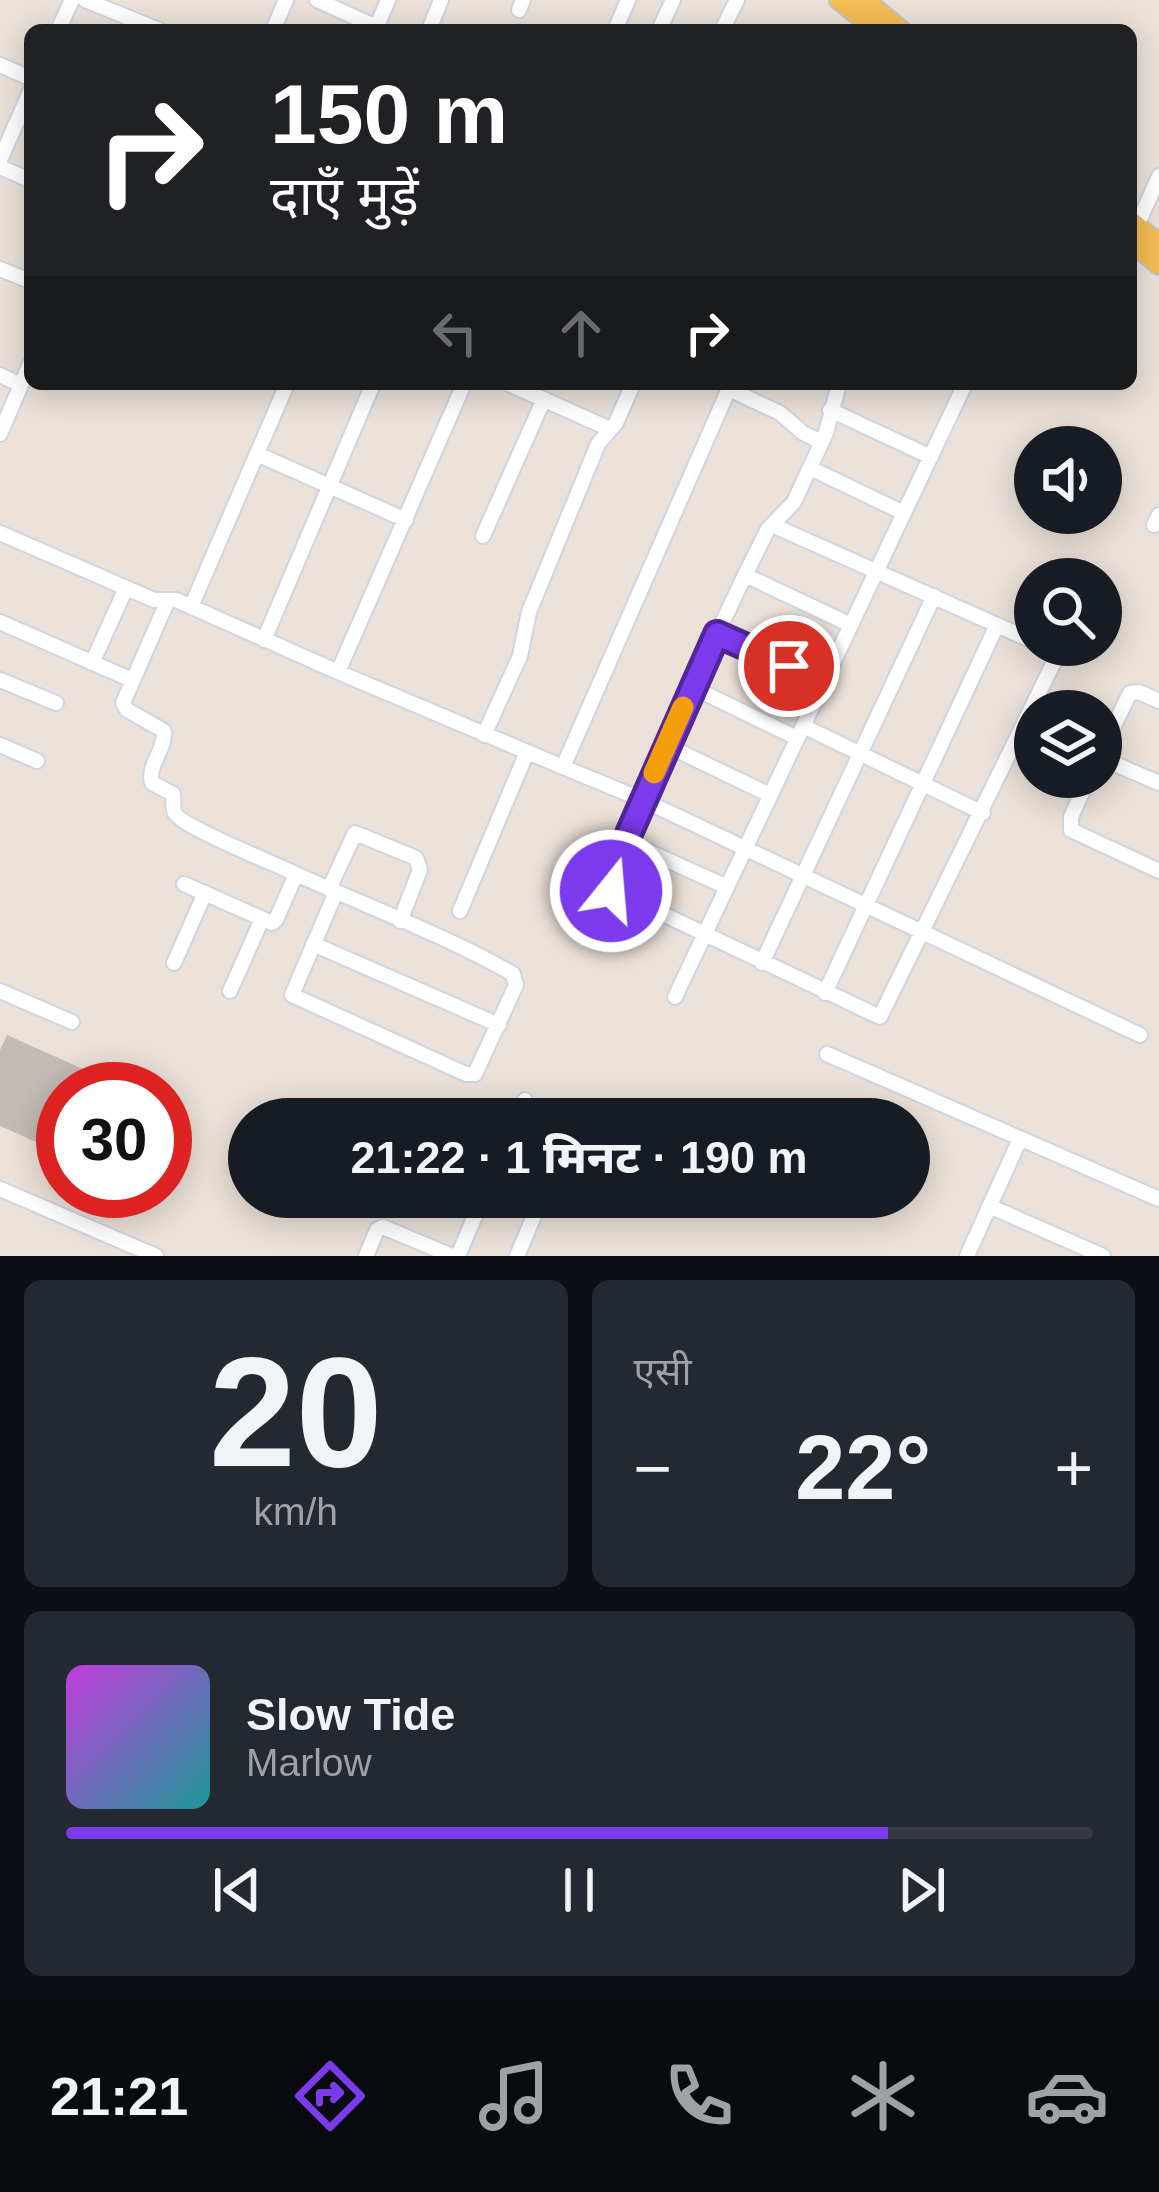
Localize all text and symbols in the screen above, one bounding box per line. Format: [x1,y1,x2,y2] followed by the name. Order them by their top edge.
[270,67,508,161] text: 150 m
[72,72,228,228] icon: right
[270,166,419,226] text: दाएँ मुड़ें
[422,300,488,366] icon: left
[548,300,614,366] icon: ahead
[674,300,740,366] icon: right
[1014,426,1122,798] map controls
[1014,426,1122,534] button: sound
[1014,558,1122,666] button: search
[738,615,840,717] pin
[756,633,822,699] icon: arrive
[1014,690,1122,798] button: layers
[548,828,674,954] position arrow
[36,1062,192,1218] speed limit sign: 30
[350,1132,808,1183] text: 21:22 · 1 मिनट · 190 m
[209,1325,383,1499] text: 20
[634,1350,692,1393] text: एसी
[795,1418,931,1518] text: 22°
[634,1431,672,1505] text: −
[1054,1431,1093,1505] text: +
[253,1490,338,1533] text: km/h
[246,1689,455,1740] text: Slow Tide
[246,1741,372,1784] text: Marlow
[204,1857,270,1923] icon: previous
[546,1857,612,1923] icon: pause
[889,1857,955,1923] icon: next
[288,2054,372,2138] icon: directions
[472,2054,556,2138] icon: music
[657,2054,741,2138] icon: phone
[841,2054,925,2138] icon: climate
[1025,2054,1109,2138] icon: car
[50,2066,188,2126] text: 21:21

